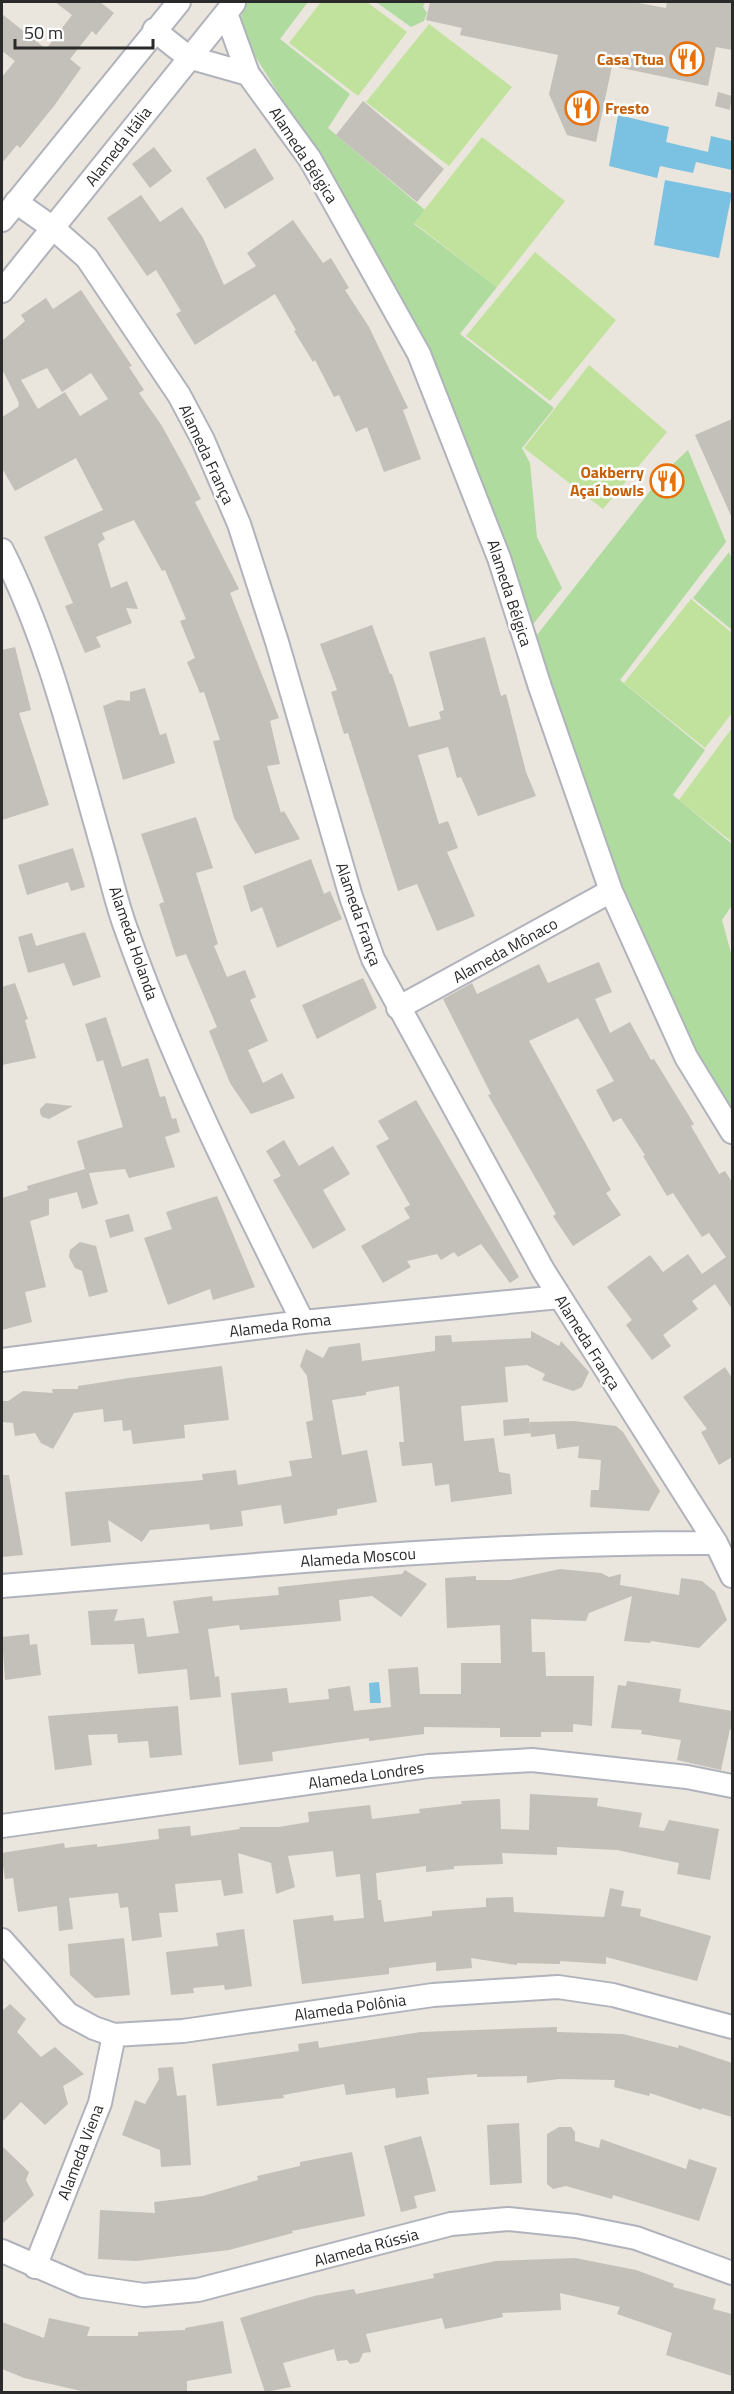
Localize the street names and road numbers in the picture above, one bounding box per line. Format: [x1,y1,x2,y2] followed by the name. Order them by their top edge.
[79,101,157,191] street label: Alameda Itália
[264,102,344,208] street label: Alameda Bélgica
[173,400,241,508] street label: Alameda França
[481,536,539,650] street label: Alameda Bélgica
[330,859,388,969] street label: Alameda França
[103,883,165,1003] street label: Alameda Holanda
[448,911,562,989] street label: Alameda Mônaco
[549,1290,627,1394] street label: Alameda França
[228,1307,332,1343] street label: Alameda Roma
[299,1541,417,1573] street label: Alameda Moscou
[307,1755,425,1795] street label: Alameda Londres
[292,1987,408,2027] street label: Alameda Polônia
[51,2101,109,2203] street label: Alameda Viena
[311,2222,421,2272] street label: Alameda Rússia

